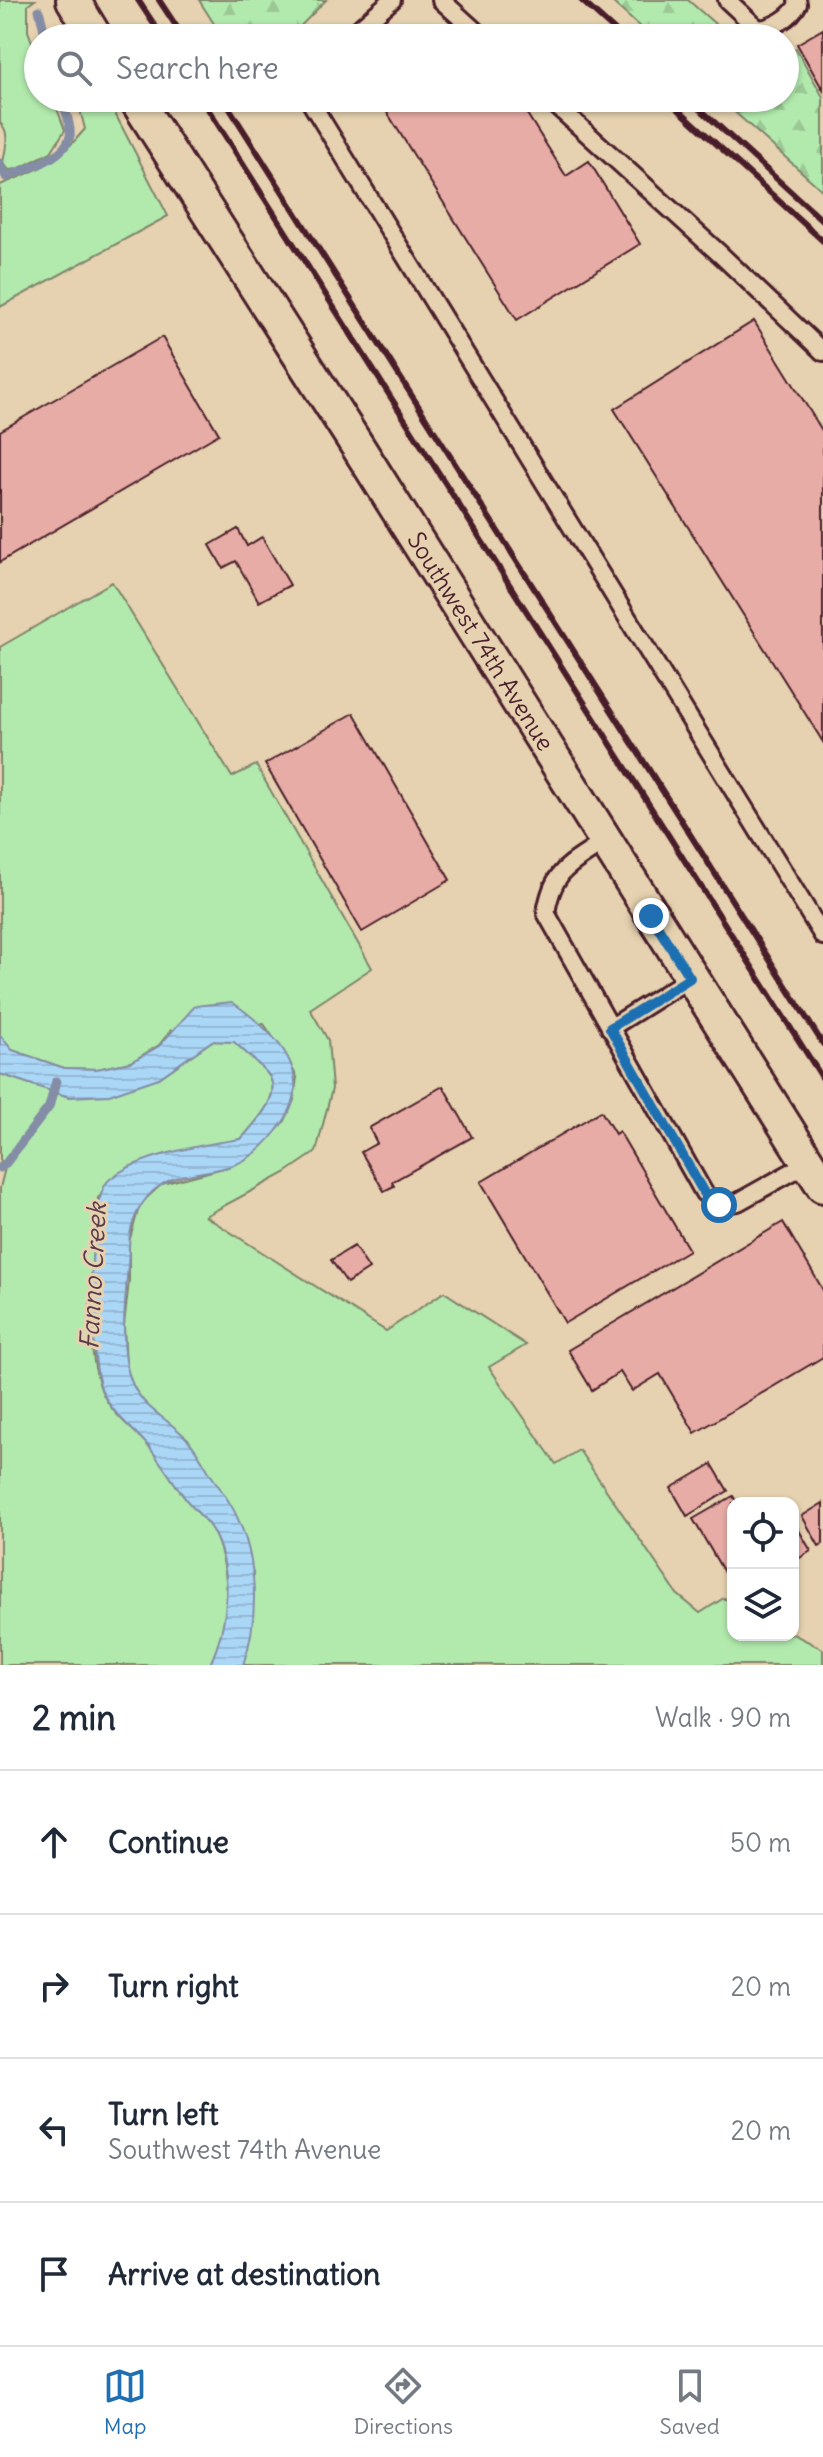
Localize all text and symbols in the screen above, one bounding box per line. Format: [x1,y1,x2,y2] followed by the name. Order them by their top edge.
[24,24,799,112] search box
[52,46,96,90] icon: search
[116,49,279,87] text: Search here
[401,526,561,756] street label: Southwest 74th Avenue
[633,898,669,934] route end
[701,1187,737,1223] route start
[72,1200,113,1350] water label: Fanno Creek
[727,1497,799,1641] map controls
[727,1497,799,1569] button: locate
[727,1569,799,1641] button: layers
[32,1696,116,1739] text: 2 min
[655,1701,791,1734] text: Walk · 90 m
[32,1820,76,1864] icon: ahead
[108,1823,229,1861] text: Continue
[730,1826,791,1859] text: 50 m
[32,1964,76,2008] icon: right
[108,1967,239,2005] text: Turn right
[731,1970,791,2003] text: 20 m
[108,2095,219,2133] text: Turn left
[32,2108,76,2152] icon: left
[731,2114,791,2147] text: 20 m
[108,2133,381,2166] text: Southwest 74th Avenue
[32,2252,76,2296] icon: arrive
[108,2255,380,2293] text: Arrive at destination
[103,2364,147,2440] tab: Map
[354,2364,453,2440] tab: Directions
[659,2364,720,2440] tab: Saved

